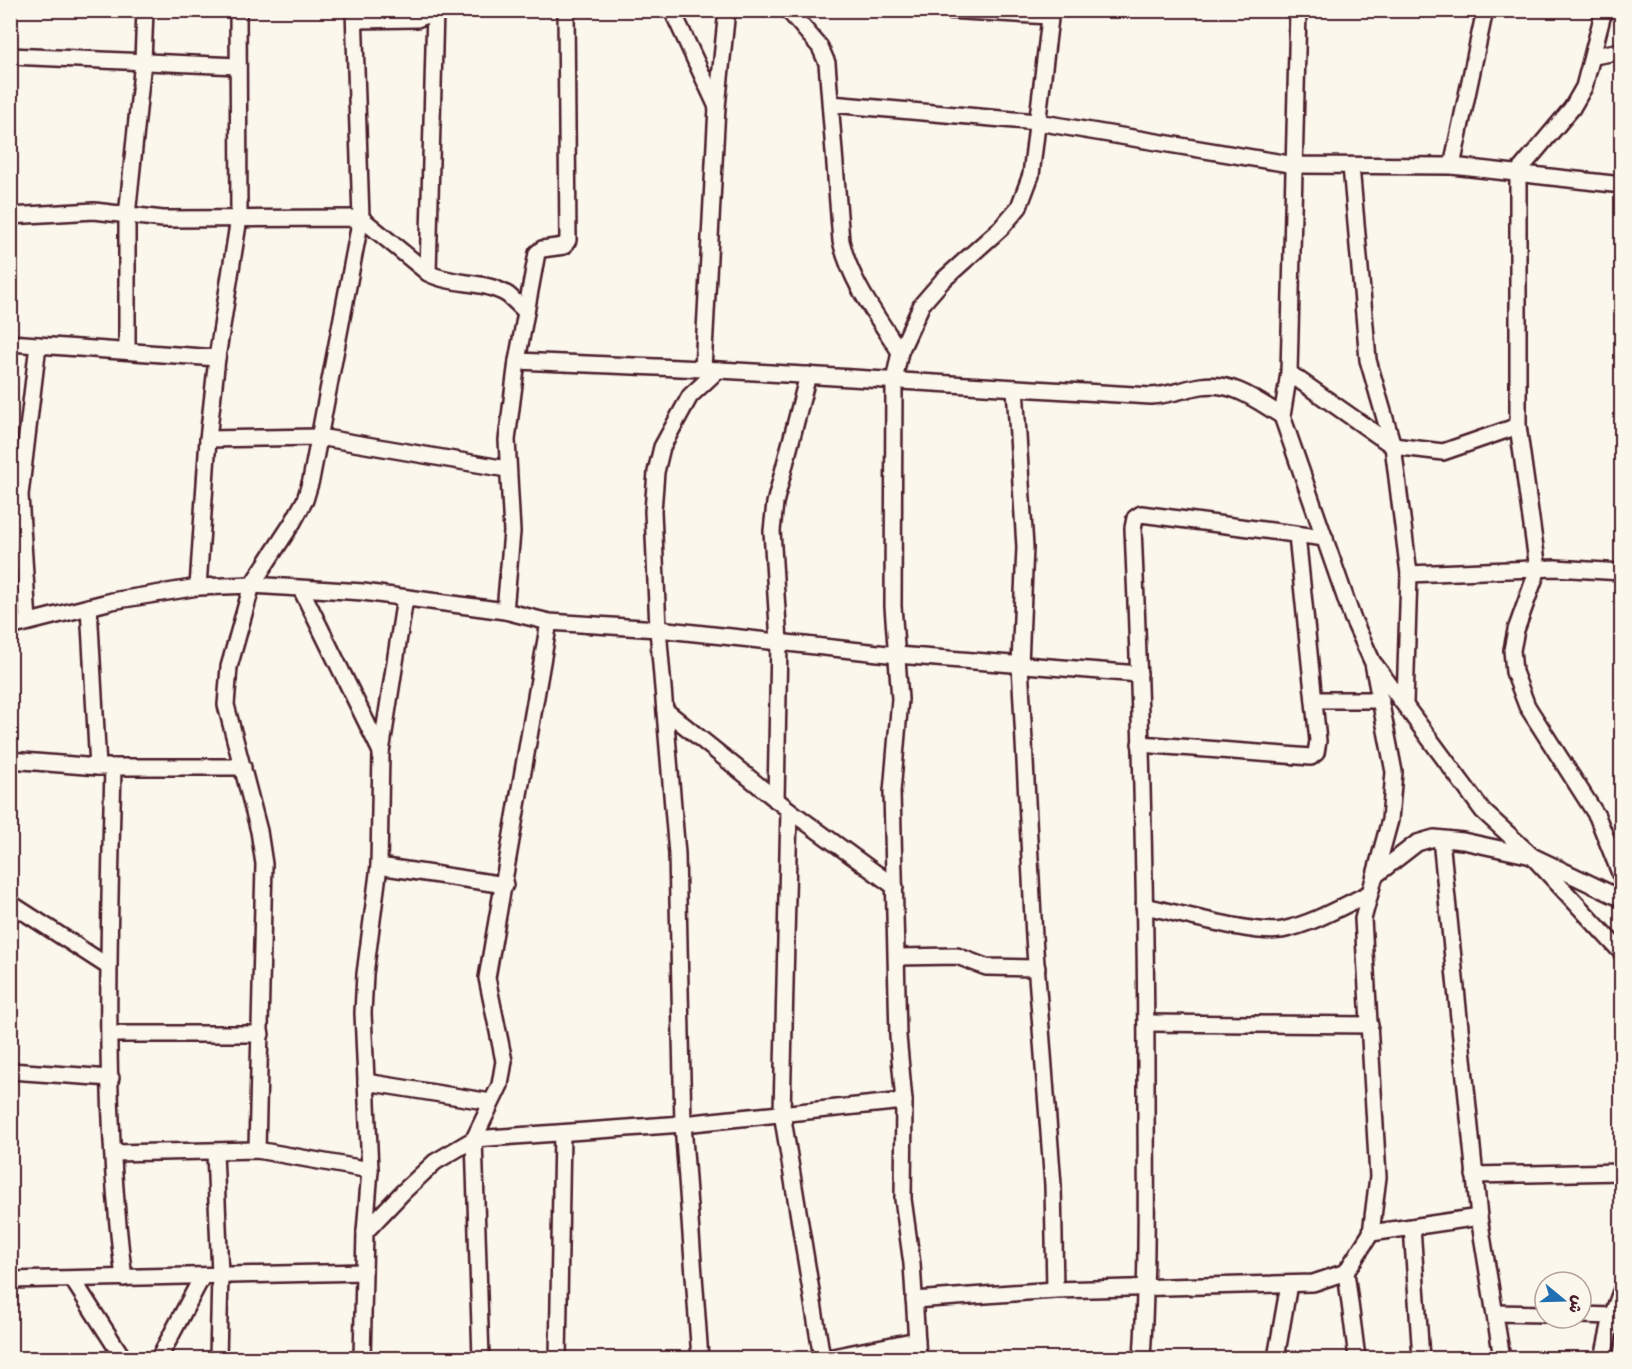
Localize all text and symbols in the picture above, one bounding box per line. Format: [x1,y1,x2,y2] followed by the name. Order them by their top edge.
[1533,1270,1593,1330] north arrow
[1561,1292,1590,1316] text: ش

